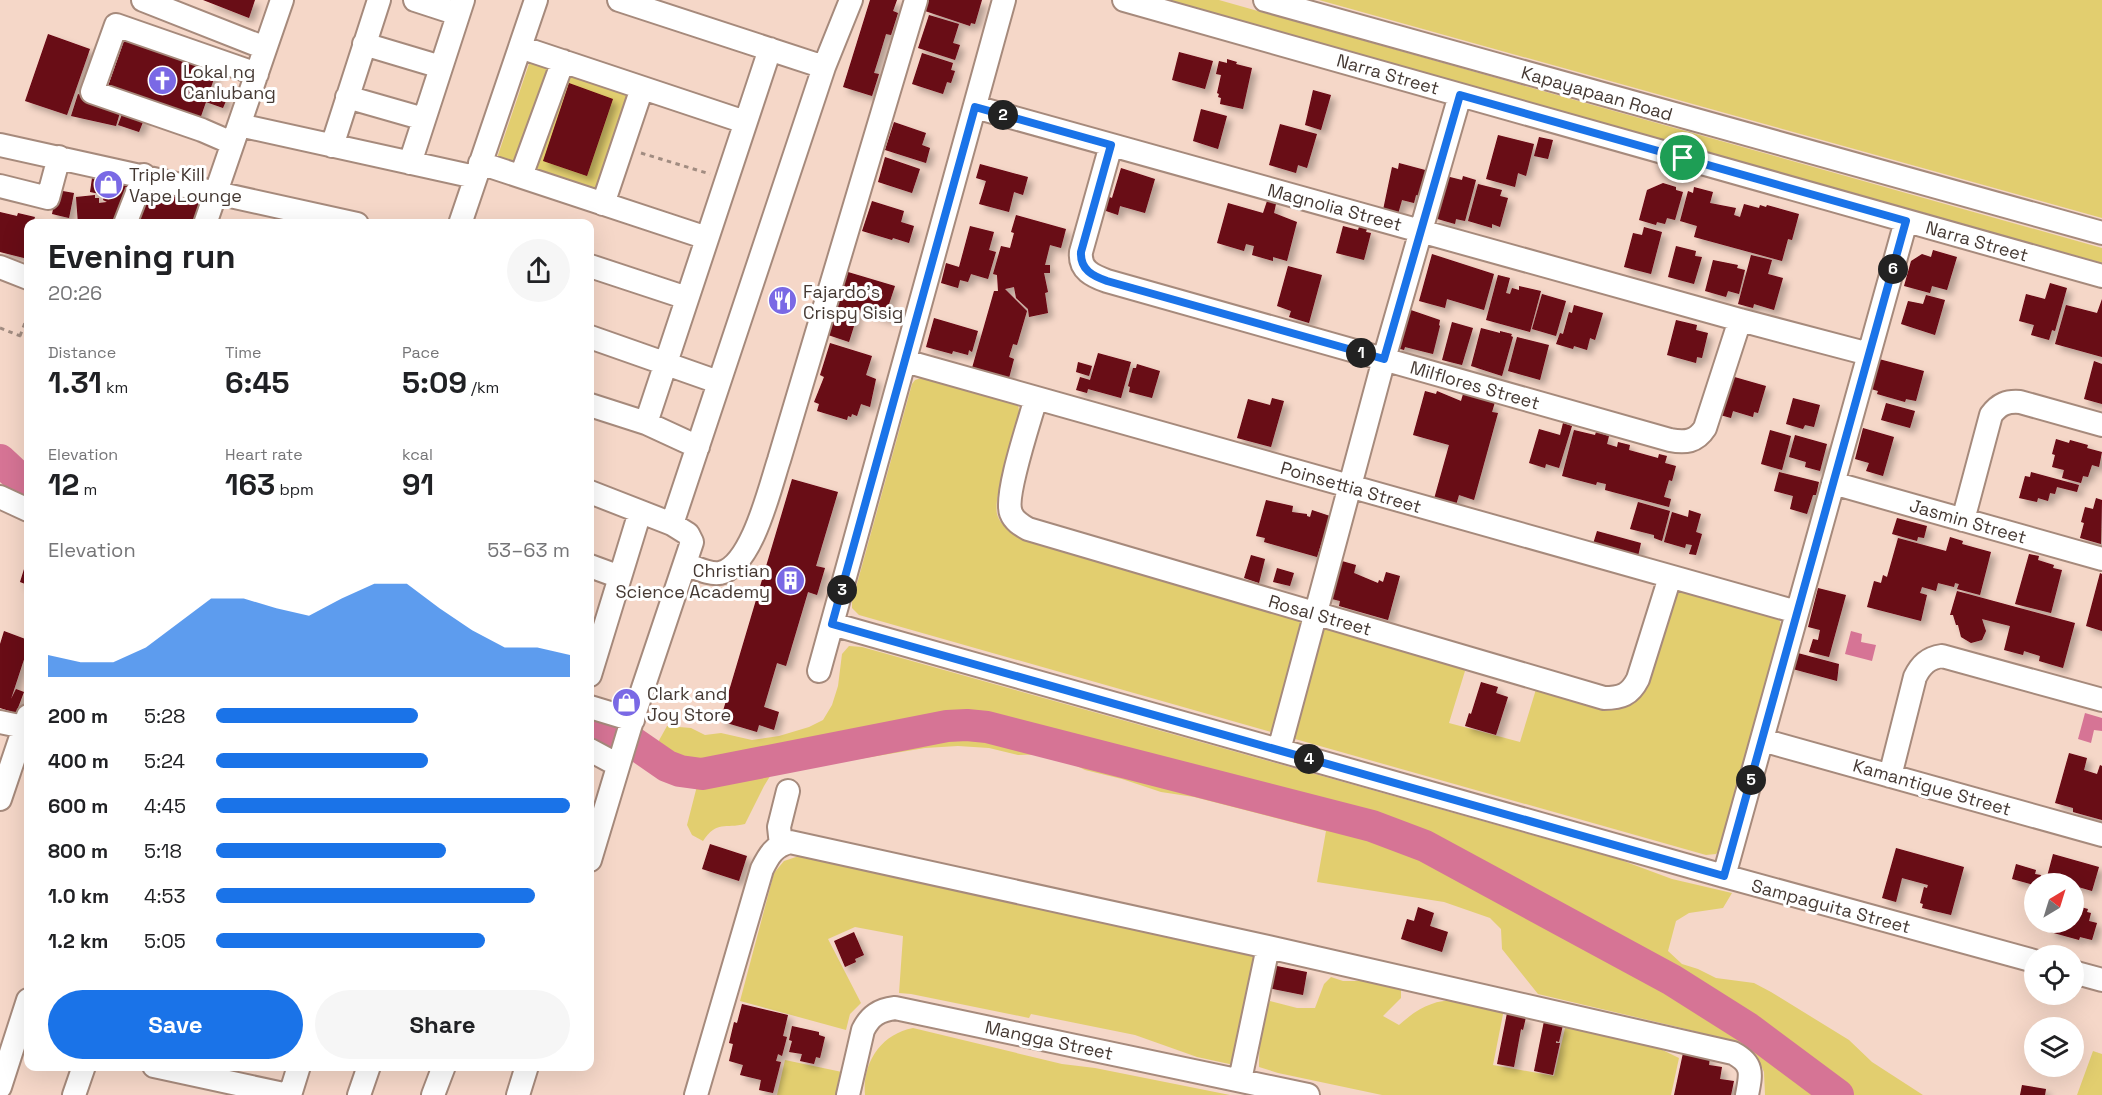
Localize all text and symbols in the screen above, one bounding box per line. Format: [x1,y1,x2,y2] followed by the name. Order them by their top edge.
[1334,48,1442,100] street label: Narra Street
[183,60,276,104] place label: Lokal ng Canlubang
[1519,60,1675,126] street label: Kapayapaan Road
[146,65,178,97] church icon: Lokal ng Canlubang
[988,100,1018,130] pin: 2
[998,104,1008,125] text: 2
[1657,132,1708,183] pin
[1666,141,1699,174] icon: arrive
[129,163,242,207] place label: Triple Kill Vape Lounge
[92,168,124,200] shop icon: Triple Kill Vape Lounge
[1265,178,1405,236] street label: Magnolia Street
[1923,215,2031,267] street label: Narra Street
[48,236,236,278] text: Evening run
[507,239,570,302] button: share
[1878,254,1908,284] pin: 6
[1888,258,1898,279] text: 6
[48,280,102,306] text: 20:26
[803,280,903,324] place label: Fajardo's Crispy Sisig
[766,285,798,317] restaurant icon: Fajardo's Crispy Sisig
[1346,338,1376,368] pin: 1
[48,342,116,363] text: Distance
[225,342,261,363] text: Time
[402,342,439,363] text: Pace
[1357,342,1365,363] text: 1
[1408,356,1542,414] street label: Milflores Street
[48,363,102,402] text: 1.31
[225,363,290,402] text: 6:45
[402,363,467,402] text: 5:09
[102,377,128,398] text: km
[467,377,499,398] text: /km
[48,444,118,465] text: Elevation
[225,444,303,465] text: Heart rate
[402,444,433,465] text: kcal
[1278,456,1424,518] street label: Poinsettia Street
[48,465,79,504] text: 12
[225,465,275,504] text: 163
[402,465,434,504] text: 91
[79,479,97,500] text: m
[275,479,314,500] text: bpm
[1907,493,2029,549] street label: Jasmin Street
[48,537,136,563] text: Elevation
[487,537,570,563] text: 53–63 m
[615,559,770,603] place label: Christian Science Academy
[775,564,807,596] building icon: Christian Science Academy
[827,575,857,605] pin: 3
[837,579,847,600] text: 3
[1266,589,1374,641] street label: Rosal Street
[647,682,731,726] place label: Clark and Joy Store
[610,687,642,719] shop icon: Clark and Joy Store
[48,703,108,729] text: 200 m
[144,703,186,729] text: 5:28
[1294,744,1324,774] pin: 4
[48,748,109,774] text: 400 m
[144,748,185,774] text: 5:24
[1304,748,1314,769] text: 4
[1850,753,2014,821] street label: Kamantigue Street
[1736,765,1766,795] pin: 5
[1746,769,1756,790] text: 5
[48,793,108,819] text: 600 m
[144,793,186,819] text: 4:45
[48,838,108,864] text: 800 m
[144,838,182,864] text: 5:18
[2024,873,2084,933] north arrow
[2024,873,2084,1077] map controls
[1749,874,1913,938] street label: Sampaguita Street
[48,883,109,909] text: 1.0 km
[144,883,186,909] text: 4:53
[48,928,108,954] text: 1.2 km
[144,928,186,954] text: 5:05
[2024,945,2084,1005] button: locate
[48,990,303,1059] button: Save
[315,990,570,1059] button: Share
[983,1015,1115,1065] street label: Mangga Street
[2024,1017,2084,1077] button: layers

